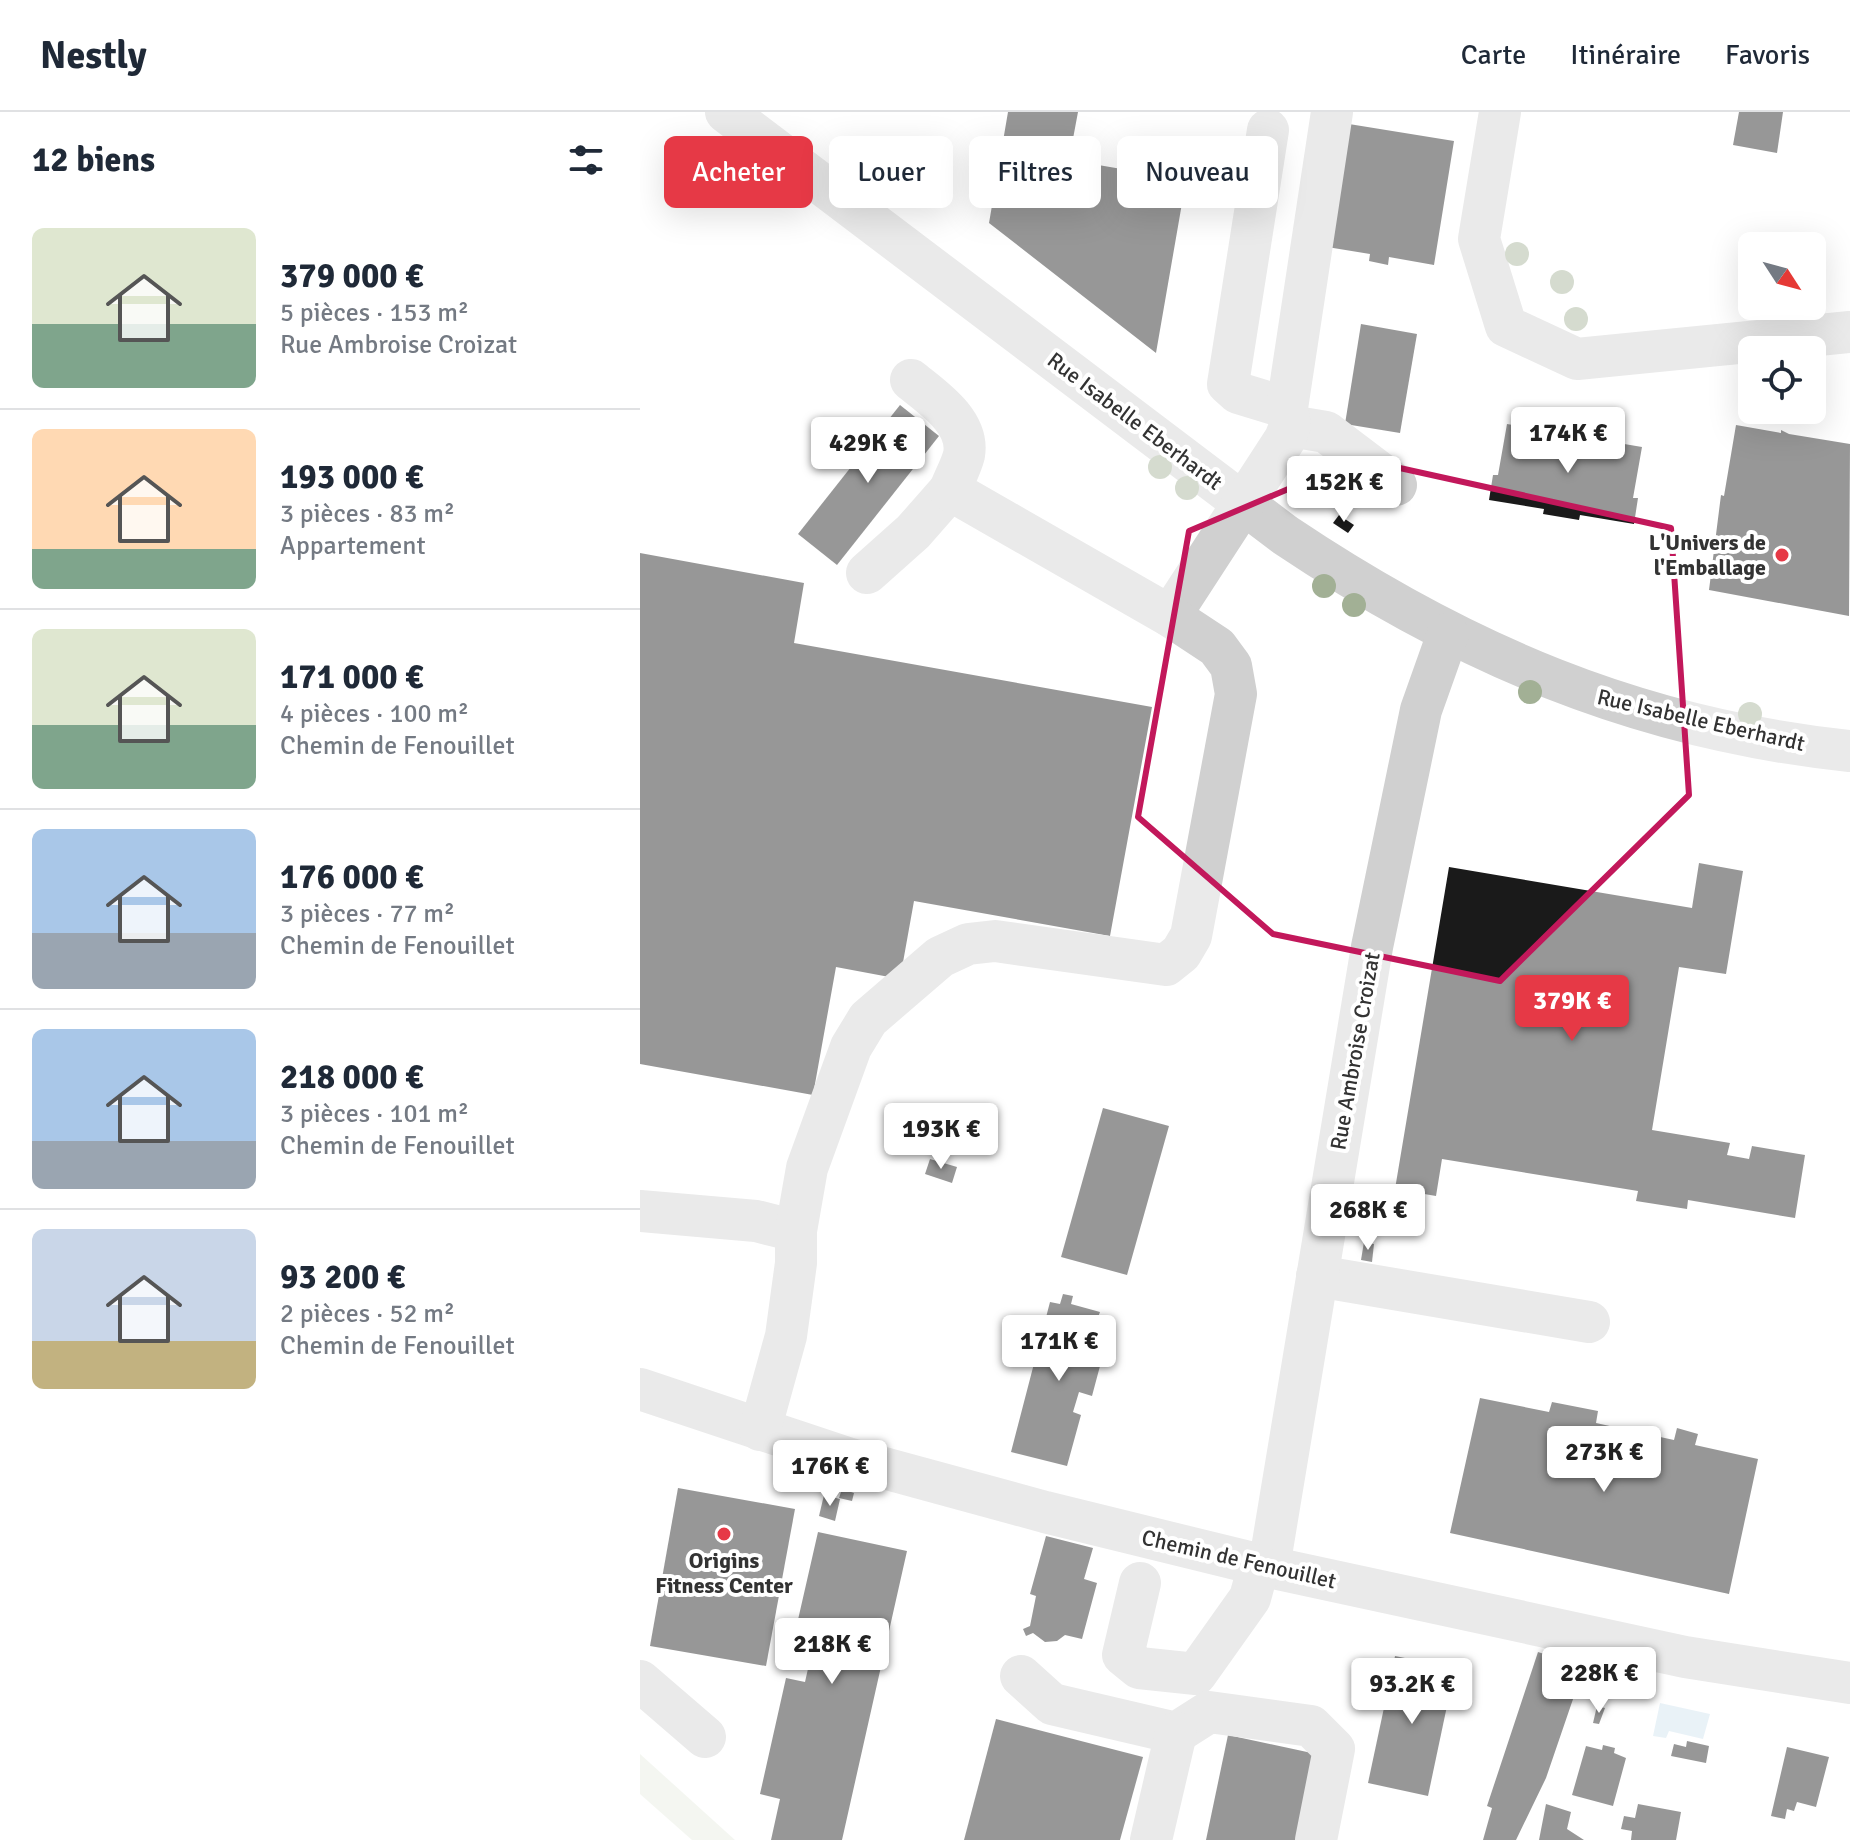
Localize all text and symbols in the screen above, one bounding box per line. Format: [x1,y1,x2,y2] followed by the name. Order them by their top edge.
[40,32,147,79] text: Nestly
[1461,38,1526,72] text: Carte
[1570,38,1681,72] text: Itinéraire
[1725,38,1810,72] text: Favoris
[664,136,813,208] chip: Acheter
[829,136,953,208] chip: Louer
[969,136,1101,208] chip: Filtres
[1117,136,1278,208] chip: Nouveau
[564,138,608,182] icon: filters
[32,139,155,181] text: 12 biens
[1738,232,1826,320] north arrow
[1738,232,1826,424] map controls
[280,255,423,297] text: 379 000 €
[96,260,192,356] icon: home
[280,297,469,329] text: 5 pièces · 153 m²
[280,329,517,361] text: Rue Ambroise Croizat
[1738,336,1826,424] button: locate
[1042,346,1228,496] street label: Rue Isabelle Eberhardt
[1503,407,1633,475] pin: 174K €
[803,417,933,485] pin: 429K €
[1529,417,1607,449] text: 174K €
[829,427,907,459] text: 429K €
[280,456,423,498] text: 193 000 €
[1279,456,1409,524] pin: 152K €
[96,461,192,557] icon: home
[1305,466,1383,498] text: 152K €
[280,498,455,530] text: 3 pièces · 83 m²
[1649,529,1766,581] place label: L'Univers de l'Emballage
[280,530,426,562] text: Appartement
[1773,546,1791,564] marker: L'Univers de l'Emballage
[280,656,423,698] text: 171 000 €
[96,661,192,757] icon: home
[1595,683,1808,757] street label: Rue Isabelle Eberhardt
[280,698,469,730] text: 4 pièces · 100 m²
[280,730,515,762] text: Chemin de Fenouillet
[280,856,423,898] text: 176 000 €
[96,861,192,957] icon: home
[280,898,455,930] text: 3 pièces · 77 m²
[280,930,515,962] text: Chemin de Fenouillet
[1324,950,1386,1152] street label: Rue Ambroise Croizat
[1507,975,1637,1043] pin: 379K €
[1533,985,1611,1017] text: 379K €
[280,1056,423,1098] text: 218 000 €
[96,1061,192,1157] icon: home
[280,1098,469,1130] text: 3 pièces · 101 m²
[876,1103,1006,1171] pin: 193K €
[902,1113,980,1145] text: 193K €
[280,1130,515,1162] text: Chemin de Fenouillet
[1303,1184,1433,1252] pin: 268K €
[1329,1194,1407,1226] text: 268K €
[280,1256,405,1298] text: 93 200 €
[96,1261,192,1357] icon: home
[280,1298,455,1330] text: 2 pièces · 52 m²
[994,1315,1124,1383] pin: 171K €
[1020,1325,1098,1357] text: 171K €
[280,1330,515,1362] text: Chemin de Fenouillet
[1539,1426,1669,1494] pin: 273K €
[1565,1436,1643,1468] text: 273K €
[765,1440,895,1508] pin: 176K €
[791,1450,869,1482] text: 176K €
[1139,1524,1339,1595] street label: Chemin de Fenouillet
[715,1525,733,1543] marker: Origins Fitness Center
[655,1547,793,1599] place label: Origins Fitness Center
[767,1618,897,1686] pin: 218K €
[793,1628,871,1660] text: 218K €
[1534,1647,1664,1715] pin: 228K €
[1560,1657,1638,1689] text: 228K €
[1338,1658,1486,1726] pin: 93.2K €
[1369,1668,1455,1700] text: 93.2K €

